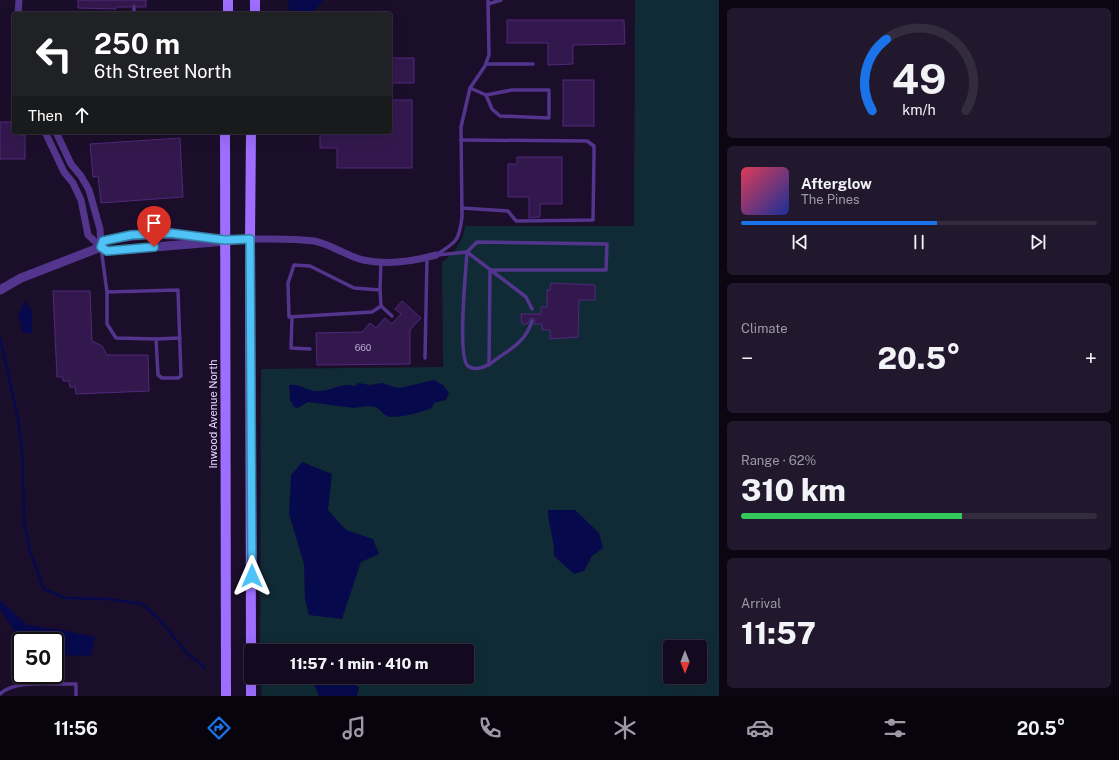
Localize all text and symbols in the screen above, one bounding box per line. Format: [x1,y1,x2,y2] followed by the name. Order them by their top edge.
[94,27,180,60] text: 250 m
[28,28,80,80] icon: left
[892,54,946,103] text: 49
[94,61,232,82] text: 6th Street North
[902,100,936,117] text: km/h
[71,104,93,126] icon: ahead
[28,107,63,124] text: Then
[801,175,872,192] text: Afterglow
[801,192,860,207] text: The Pines
[137,206,171,247] pin
[143,212,165,234] icon: arrive
[789,231,811,253] icon: previous
[908,231,930,253] icon: pause
[1027,231,1049,253] icon: next
[741,321,788,336] text: Climate
[877,340,961,376] text: 20.5°
[355,342,372,353] house number: 660
[741,345,753,371] text: −
[1085,345,1097,371] text: +
[207,359,219,469] street label: Inwood Avenue North
[741,453,816,468] text: Range · 62%
[741,472,846,508] text: 310 km
[231,555,273,597] position arrow
[741,596,781,611] text: Arrival
[741,615,816,651] text: 11:57
[12,632,64,684] speed limit sign: 50
[663,640,707,684] north arrow
[663,640,707,684] map controls
[290,655,428,672] text: 11:57 · 1 min · 410 m
[205,714,233,742] icon: directions
[340,714,368,742] icon: music
[476,714,504,742] icon: phone
[611,714,639,742] icon: climate
[746,714,774,742] icon: car
[881,714,909,742] icon: filters
[54,718,98,739] text: 11:56
[1017,718,1065,739] text: 20.5°

